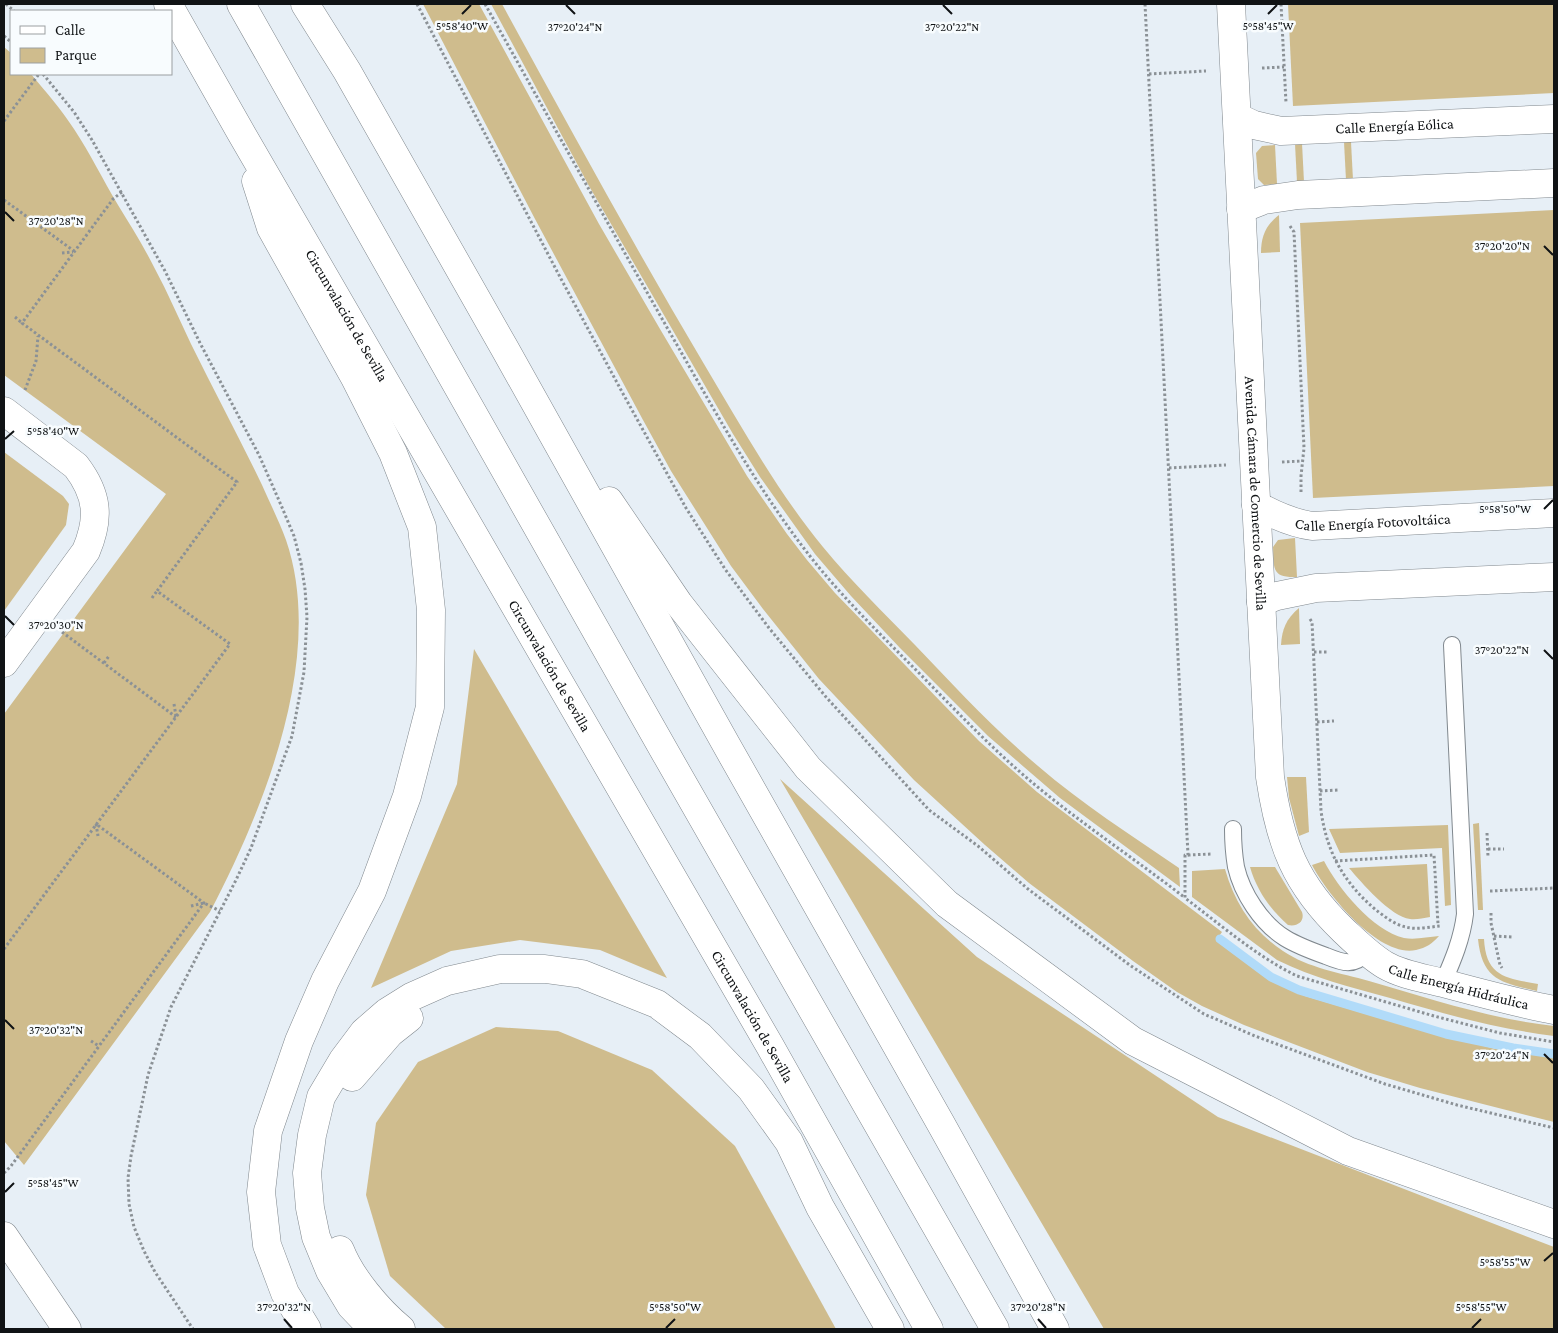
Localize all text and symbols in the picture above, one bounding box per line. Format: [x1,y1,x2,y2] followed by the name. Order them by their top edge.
[10,10,172,75] legend
[436,19,488,33] text: 5°58'40"W
[1242,19,1294,33] text: 5°58'45"W
[548,20,603,34] text: 37°20'24"N
[925,20,979,34] text: 37°20'22"N
[55,22,86,38] text: Calle
[55,47,97,64] text: Parque
[1335,115,1454,137] street label: Calle Energía Eólica
[28,214,84,228] text: 37°20'28"N
[1474,239,1530,253] text: 37°20'20"N
[302,246,391,384] street label: Circunvalación de Sevilla
[1242,376,1270,611] street label: Avenida Cámara de Comercio de Sevilla
[27,424,79,438] text: 5°58'40"W
[1479,502,1531,516] text: 5°58'50"W
[1293,511,1451,534] street label: Calle Energía Fotovoltáica
[505,597,594,735] street label: Circunvalación de Sevilla
[28,618,84,632] text: 37°20'30"N
[1475,643,1529,657] text: 37°20'22"N
[708,947,797,1085] street label: Circunvalación de Sevilla
[1386,960,1530,1013] street label: Calle Energía Hidráulica
[29,1023,83,1037] text: 37°20'32"N
[1475,1048,1530,1062] text: 37°20'24"N
[27,1176,79,1190] text: 5°58'45"W
[1480,1255,1530,1269] text: 5°58'55"W
[257,1300,311,1314] text: 37°20'32"N
[649,1300,701,1314] text: 5°58'50"W
[1010,1300,1066,1314] text: 37°20'28"N
[1456,1300,1506,1314] text: 5°58'55"W

